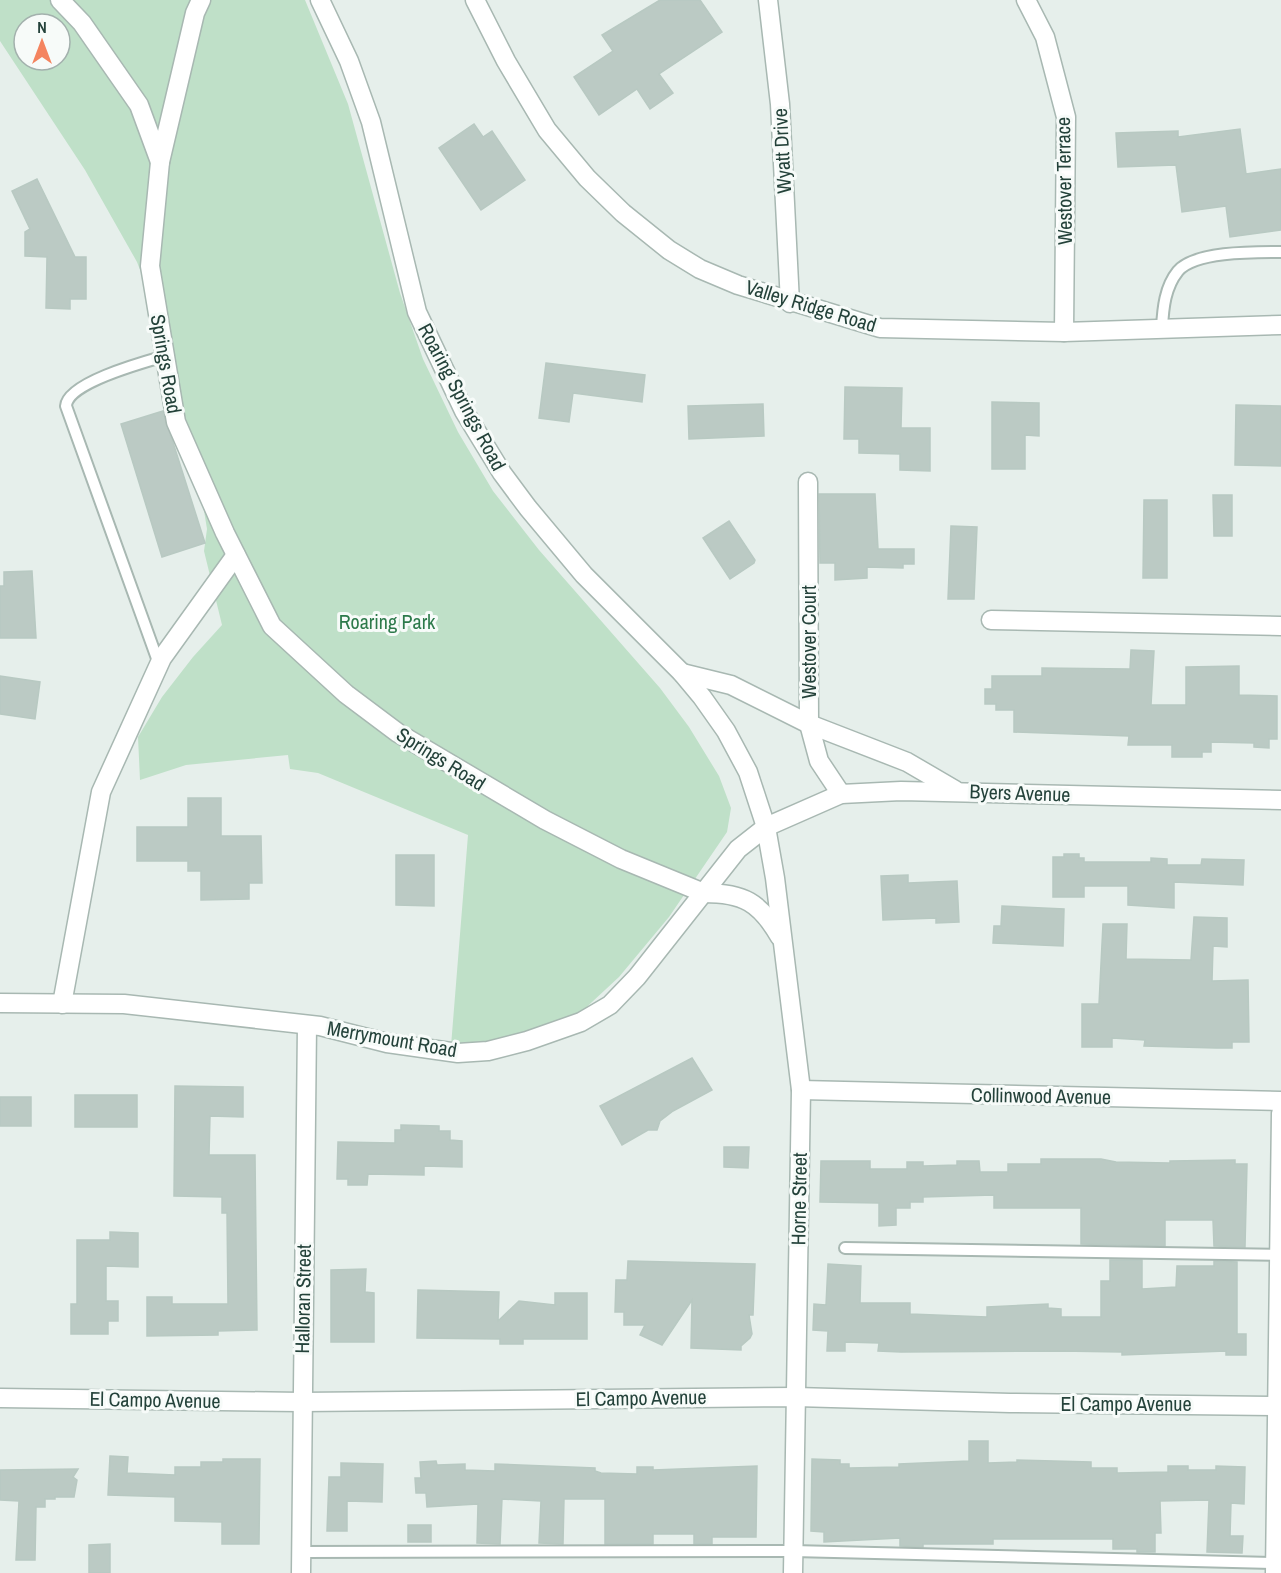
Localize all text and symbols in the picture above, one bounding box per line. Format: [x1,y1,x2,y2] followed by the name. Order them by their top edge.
[12,12,72,72] north arrow
[37,16,47,38] text: N
[766,108,797,194] street label: Wyatt Drive
[1049,117,1078,245] street label: Westover Terrace
[742,273,880,338] street label: Valley Ridge Road
[144,312,188,416] street label: Springs Road
[412,318,513,475] street label: Roaring Springs Road
[795,585,822,699] street label: Westover Court
[339,608,436,635] park label: Roaring Park
[392,721,491,797] street label: Springs Road
[969,777,1071,808] street label: Byers Avenue
[325,1014,459,1063] street label: Merrymount Road
[971,1081,1111,1110] street label: Collinwood Avenue
[784,1152,813,1246] street label: Horne Street
[288,1244,317,1354] street label: Halloran Street
[575,1383,707,1412] street label: El Campo Avenue
[89,1385,221,1414] street label: El Campo Avenue
[1061,1390,1192,1417] street label: El Campo Avenue

